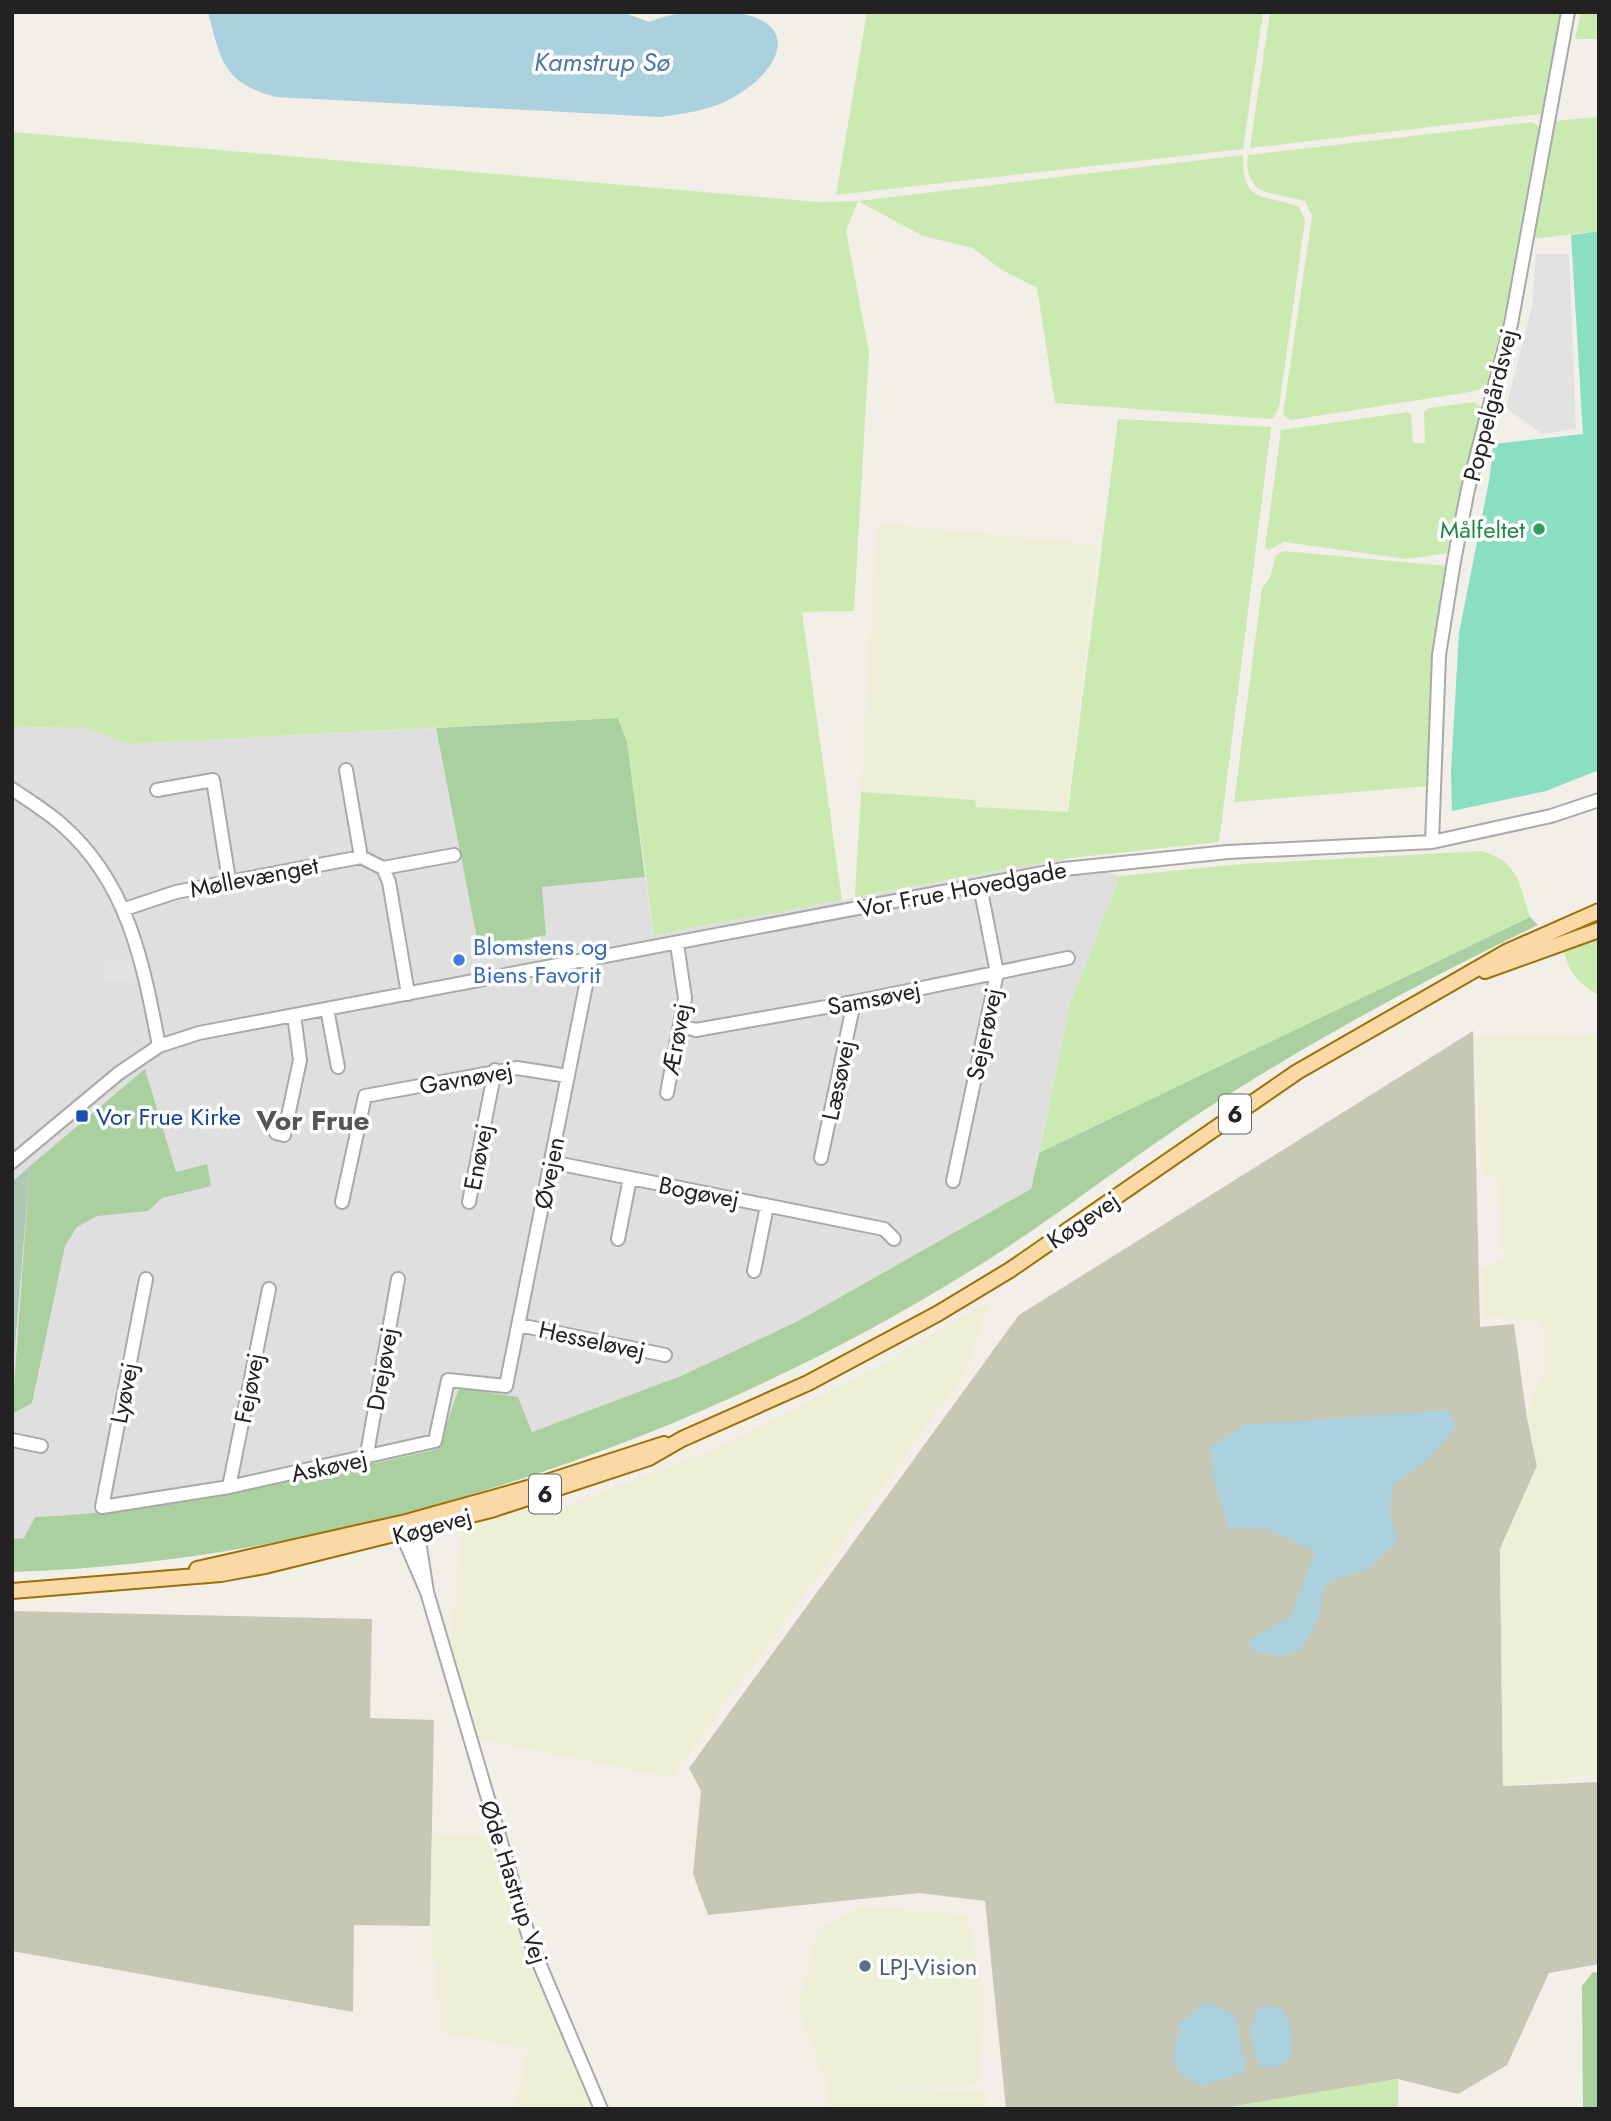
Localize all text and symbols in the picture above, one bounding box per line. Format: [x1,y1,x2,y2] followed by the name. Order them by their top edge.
[534,43,670,81] water label: Kamstrup Sø
[1454,325,1526,485] street label: Poppelgårdsvej
[1440,512,1525,547] place label: Målfeltet
[1531,521,1547,537] marker: Målfeltet
[187,847,322,907] street label: Møllevænget
[855,852,1069,926] street label: Vor Frue Hovedgade
[473,929,608,992] place label: Blomstens og Biens Favorit
[451,952,467,968] marker: Blomstens og Biens Favorit
[824,972,924,1024] street label: Samsøvej
[957,985,1011,1083] street label: Sejerøvej
[652,1000,700,1078] street label: Ærøvej
[812,1036,864,1124] street label: Læsøvej
[416,1053,516,1103] street label: Gavnøvej
[1219,1094,1251,1134] road number: 6
[96,1099,241,1134] place label: Vor Frue Kirke
[255,1100,370,1141] district label: Vor Frue
[74,1108,90,1124] marker: Vor Frue Kirke
[454,1121,502,1193] street label: Enøvej
[525,1134,573,1212] street label: Øvejen
[656,1167,742,1217] street label: Bogøvej
[1040,1183,1126,1257] street label: Køgevej
[536,1312,648,1368] street label: Hesseløvej
[357,1325,407,1413] street label: Drejøvej
[225,1350,273,1426] street label: Fejøvej
[101,1359,147,1427] street label: Lyøvej
[288,1441,370,1491] street label: Askøvej
[529,1474,561,1513] road number: 6
[388,1499,476,1553] street label: Køgevej
[471,1796,557,1968] street label: Øde Hastrup Vej
[879,1949,977,1984] place label: LPJ-Vision
[857,1958,873,1974] marker: LPJ-Vision

